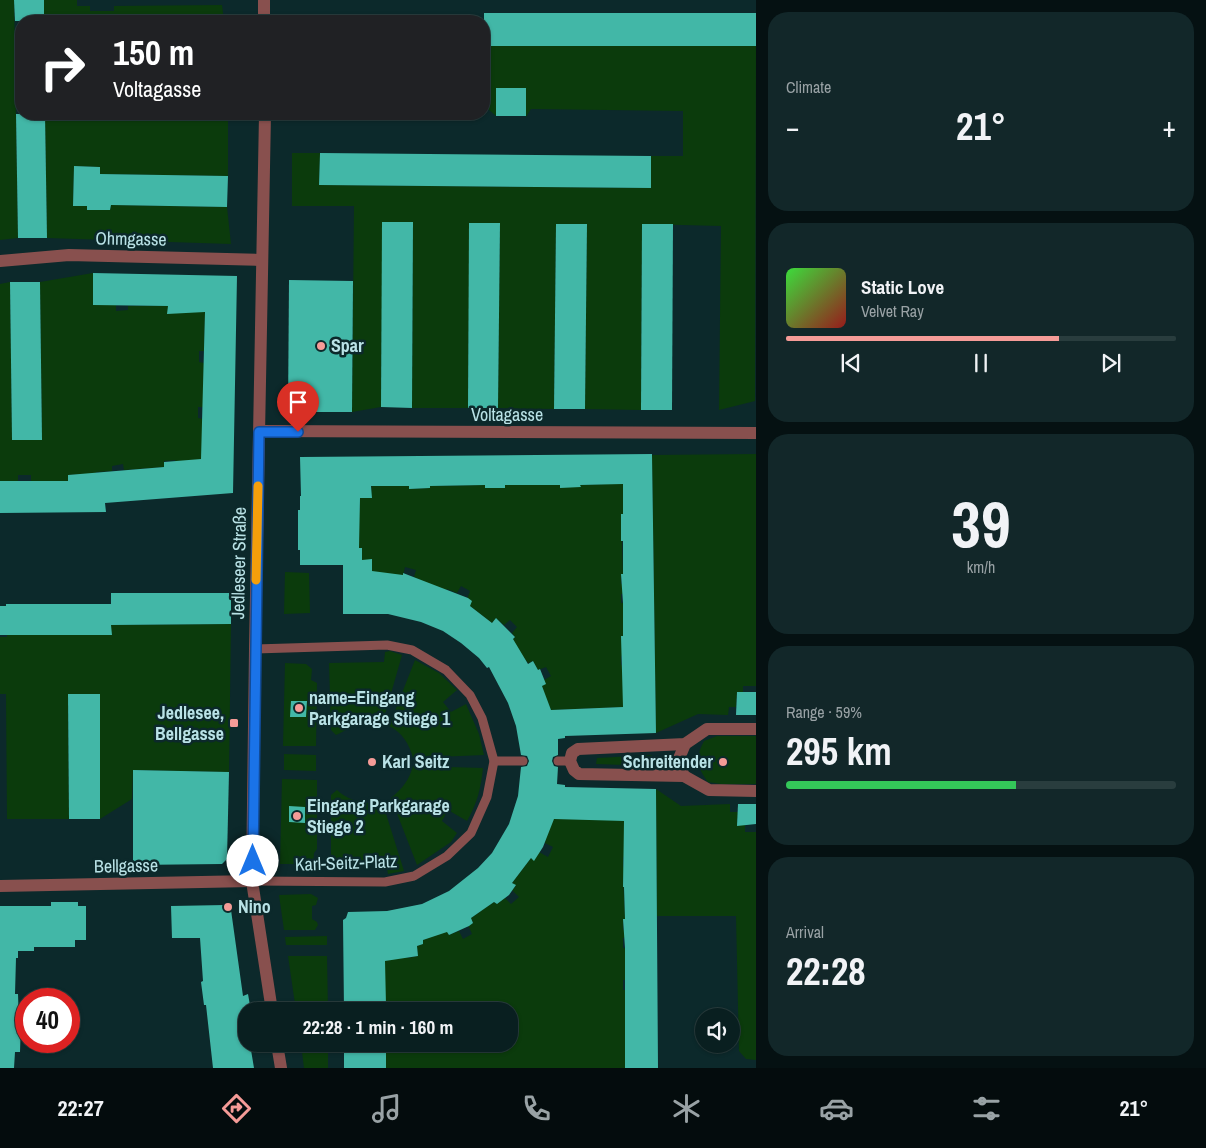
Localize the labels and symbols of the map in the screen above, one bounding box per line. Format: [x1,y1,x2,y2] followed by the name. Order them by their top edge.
[95,225,167,252] street label: Ohmgasse
[331,333,364,358] place label: Spar
[315,340,327,352] marker: Spar
[277,381,319,432] pin
[471,402,543,427] street label: Voltagasse
[225,507,252,619] street label: Jedleseer Straße
[309,685,451,731] place label: name=Eingang Parkgarage Stiege 1
[155,700,224,746] place label: Jedlesee, Bellgasse
[293,702,305,714] marker: name=Eingang Parkgarage Stiege 1
[228,717,240,729] marker: Jedlesee, Bellgasse
[382,749,450,774] place label: Karl Seitz
[623,749,713,774] place label: Schreitender
[366,756,378,768] marker: Karl Seitz
[717,756,729,768] marker: Schreitender
[307,793,450,839] place label: Eingang Parkgarage Stiege 2
[291,810,303,822] marker: Eingang Parkgarage Stiege 2
[226,834,278,886] position arrow
[294,848,398,877] street label: Karl-Seitz-Platz
[94,852,158,879] street label: Bellgasse
[238,894,271,919] place label: Nino
[222,901,234,913] marker: Nino
[15,988,80,1053] speed limit sign: 40

